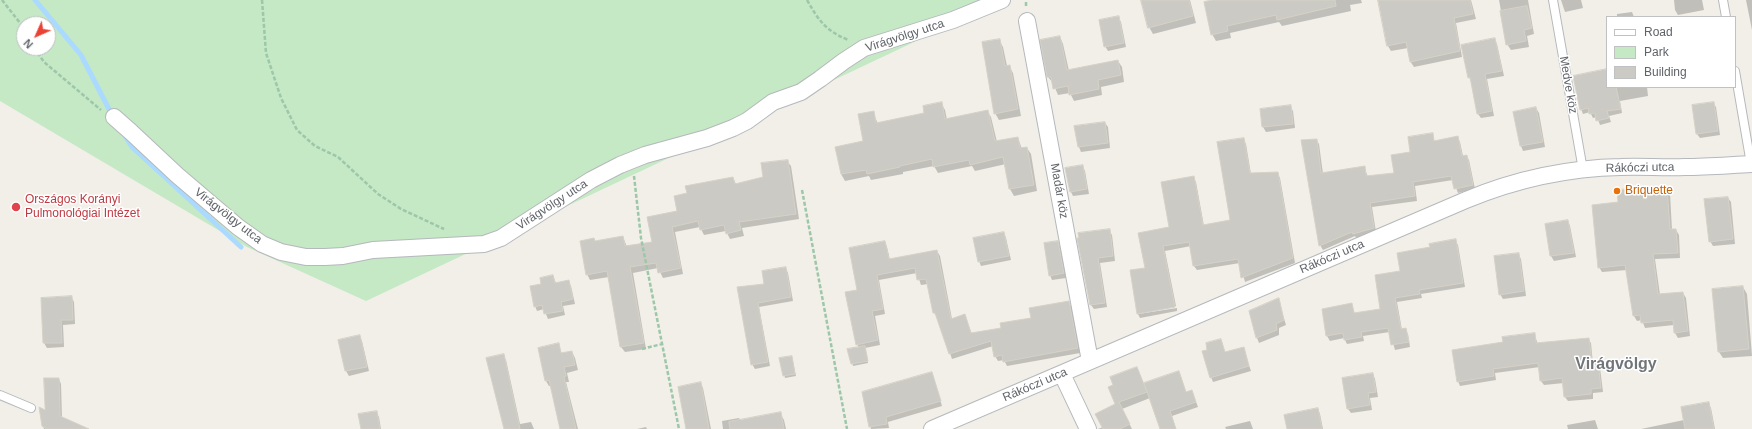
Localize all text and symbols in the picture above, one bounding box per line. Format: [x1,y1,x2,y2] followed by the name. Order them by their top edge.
[16,16,56,56] north arrow
[1606,16,1736,88] legend
[864,17,946,55] street label: Virágvölgy utca
[1644,25,1673,39] text: Road
[21,37,35,51] text: N
[1644,45,1669,59] text: Park
[1556,55,1580,115] street label: Medve köz
[1644,65,1687,79] text: Building
[1606,160,1674,176] street label: Rákóczi utca
[1047,162,1071,220] street label: Madár köz
[514,177,590,233] street label: Virágvölgy utca
[1625,184,1673,198] place label: Briquette
[191,185,265,247] street label: Virágvölgy utca
[1612,186,1622,196] marker: Briquette
[25,193,140,221] place label: Országos Korányi Pulmonológiai Intézet
[10,201,22,213] marker: Országos Korányi Pulmonológiai Intézet
[1298,237,1366,277] street label: Rákóczi utca
[1575,355,1657,375] district label: Virágvölgy
[1001,365,1069,405] street label: Rákóczi utca

